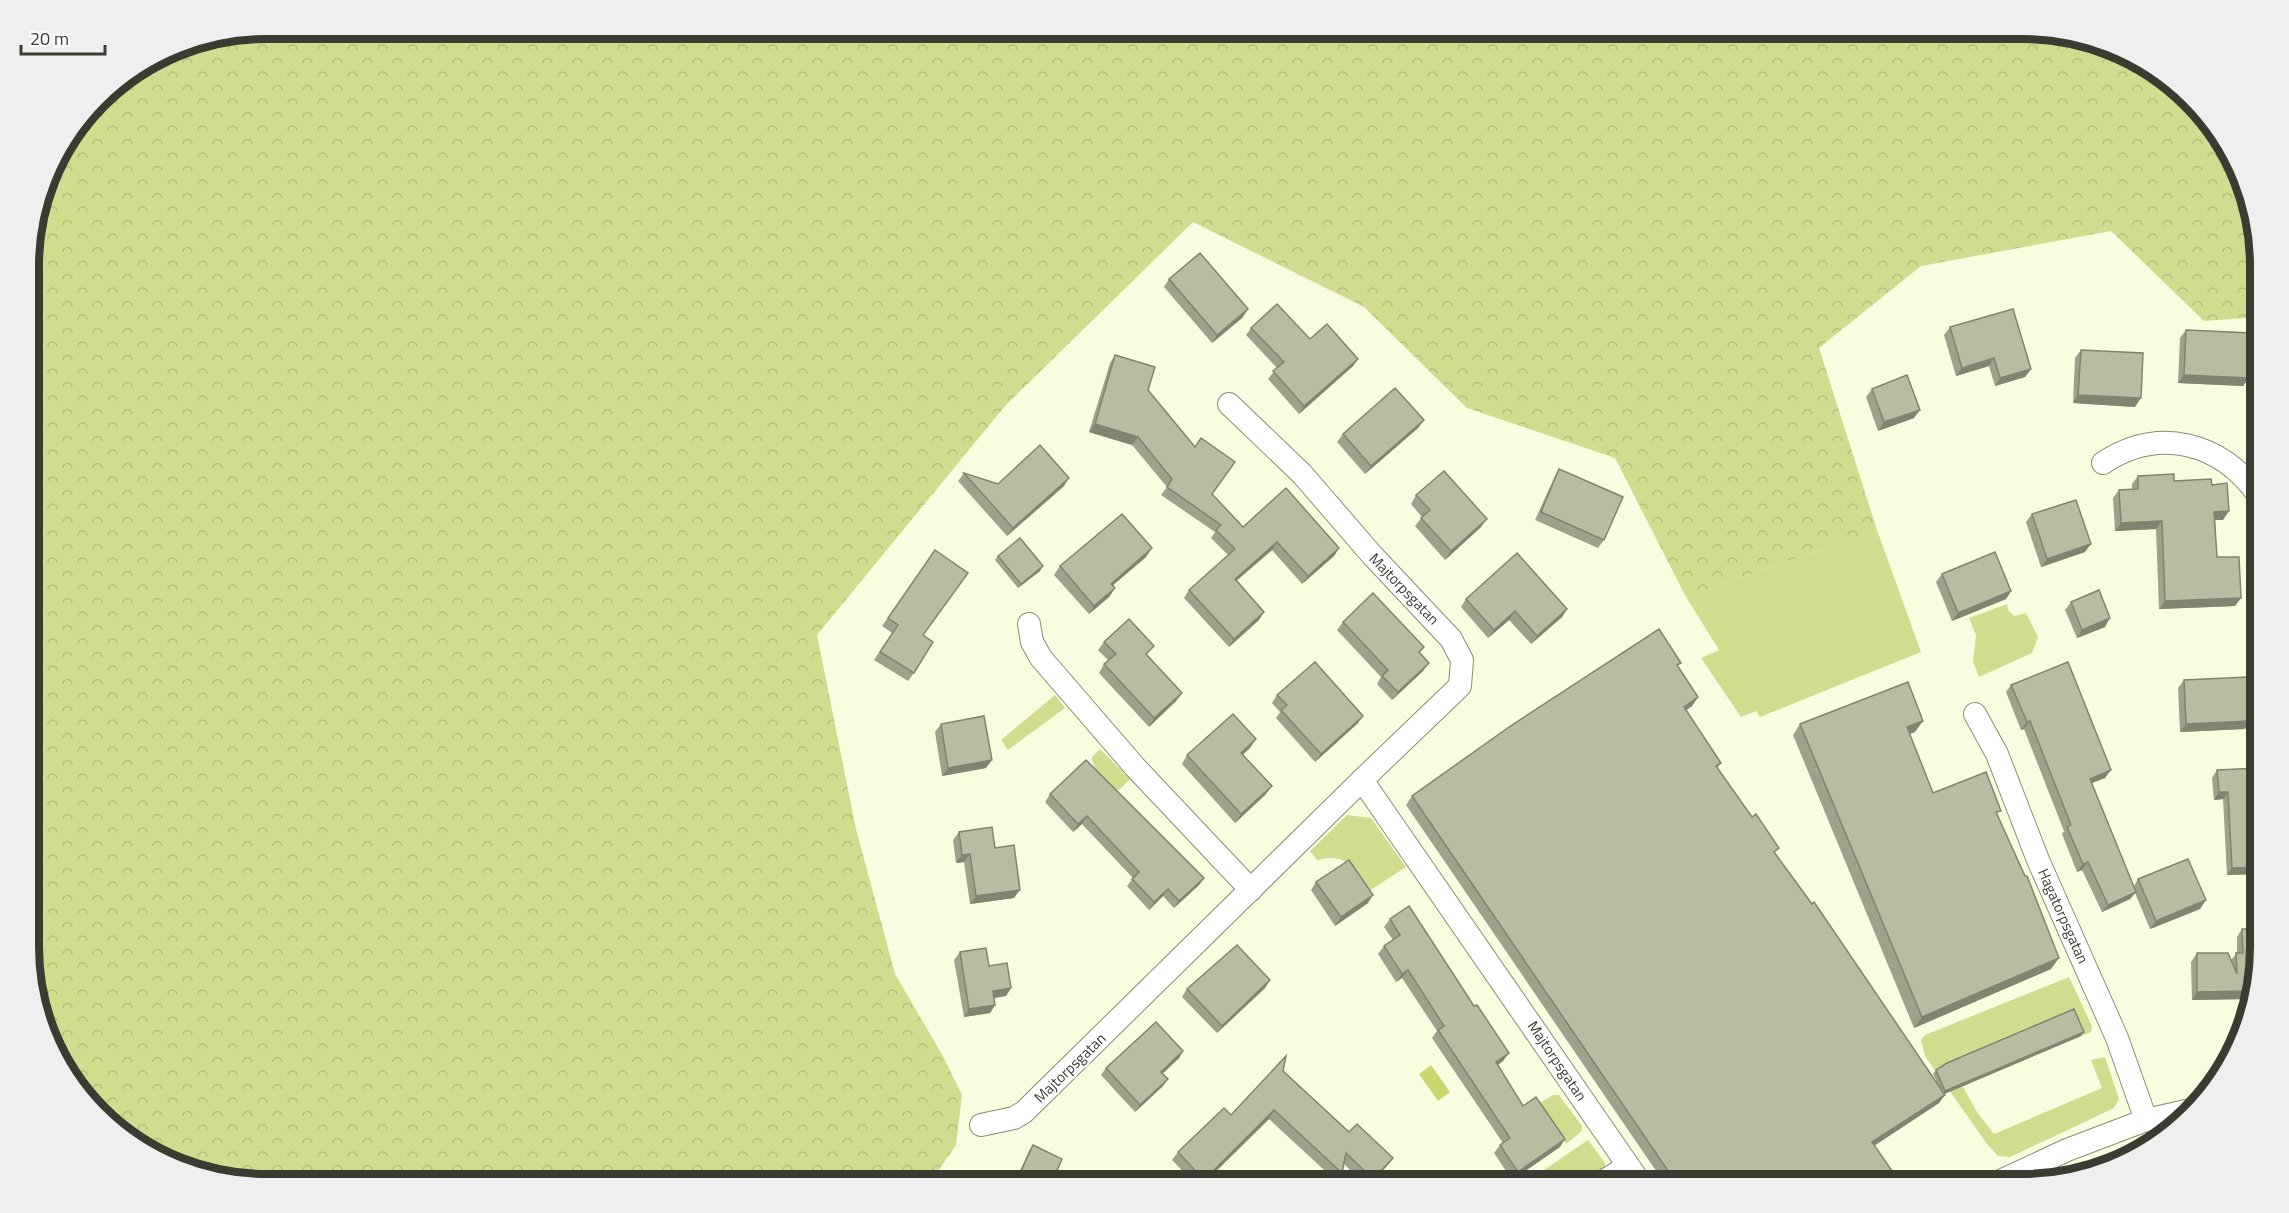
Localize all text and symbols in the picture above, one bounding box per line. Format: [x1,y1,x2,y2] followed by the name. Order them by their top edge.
[21,18,105,56] scale bar
[30,25,69,52] text: 20 m
[1364,547,1445,630] street label: Majtorpsgatan
[2032,864,2095,967] street label: Hagatorpsgatan
[1522,1016,1593,1106] street label: Majtorpsgatan
[1028,1027,1111,1108] street label: Majtorpsgatan

